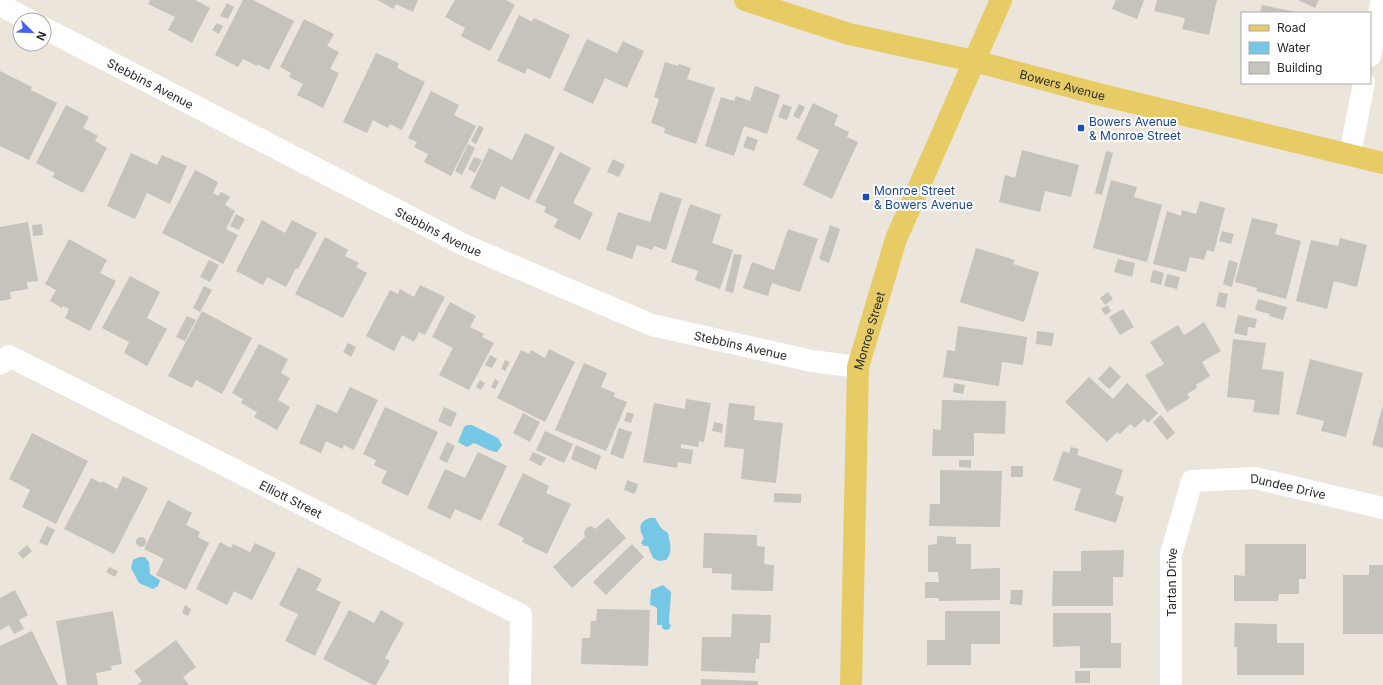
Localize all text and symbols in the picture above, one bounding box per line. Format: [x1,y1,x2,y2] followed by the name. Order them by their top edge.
[12,12,52,52] north arrow
[1241,12,1371,84] legend
[1277,20,1306,35] text: Road
[33,29,49,43] text: N
[1277,40,1311,55] text: Water
[105,55,196,112] street label: Stebbins Avenue
[1277,60,1322,75] text: Building
[1018,66,1107,103] street label: Bowers Avenue
[1089,114,1181,143] place label: Bowers Avenue & Monroe Street
[1076,123,1086,133] marker: Bowers Avenue & Monroe Street
[874,183,973,212] place label: Monroe Street & Bowers Avenue
[861,192,871,202] marker: Monroe Street & Bowers Avenue
[393,203,484,259] street label: Stebbins Avenue
[850,290,888,372] street label: Monroe Street
[693,327,789,363] street label: Stebbins Avenue
[1250,470,1327,502] street label: Dundee Drive
[257,477,325,521] street label: Elliott Street
[1164,546,1180,617] street label: Tartan Drive

